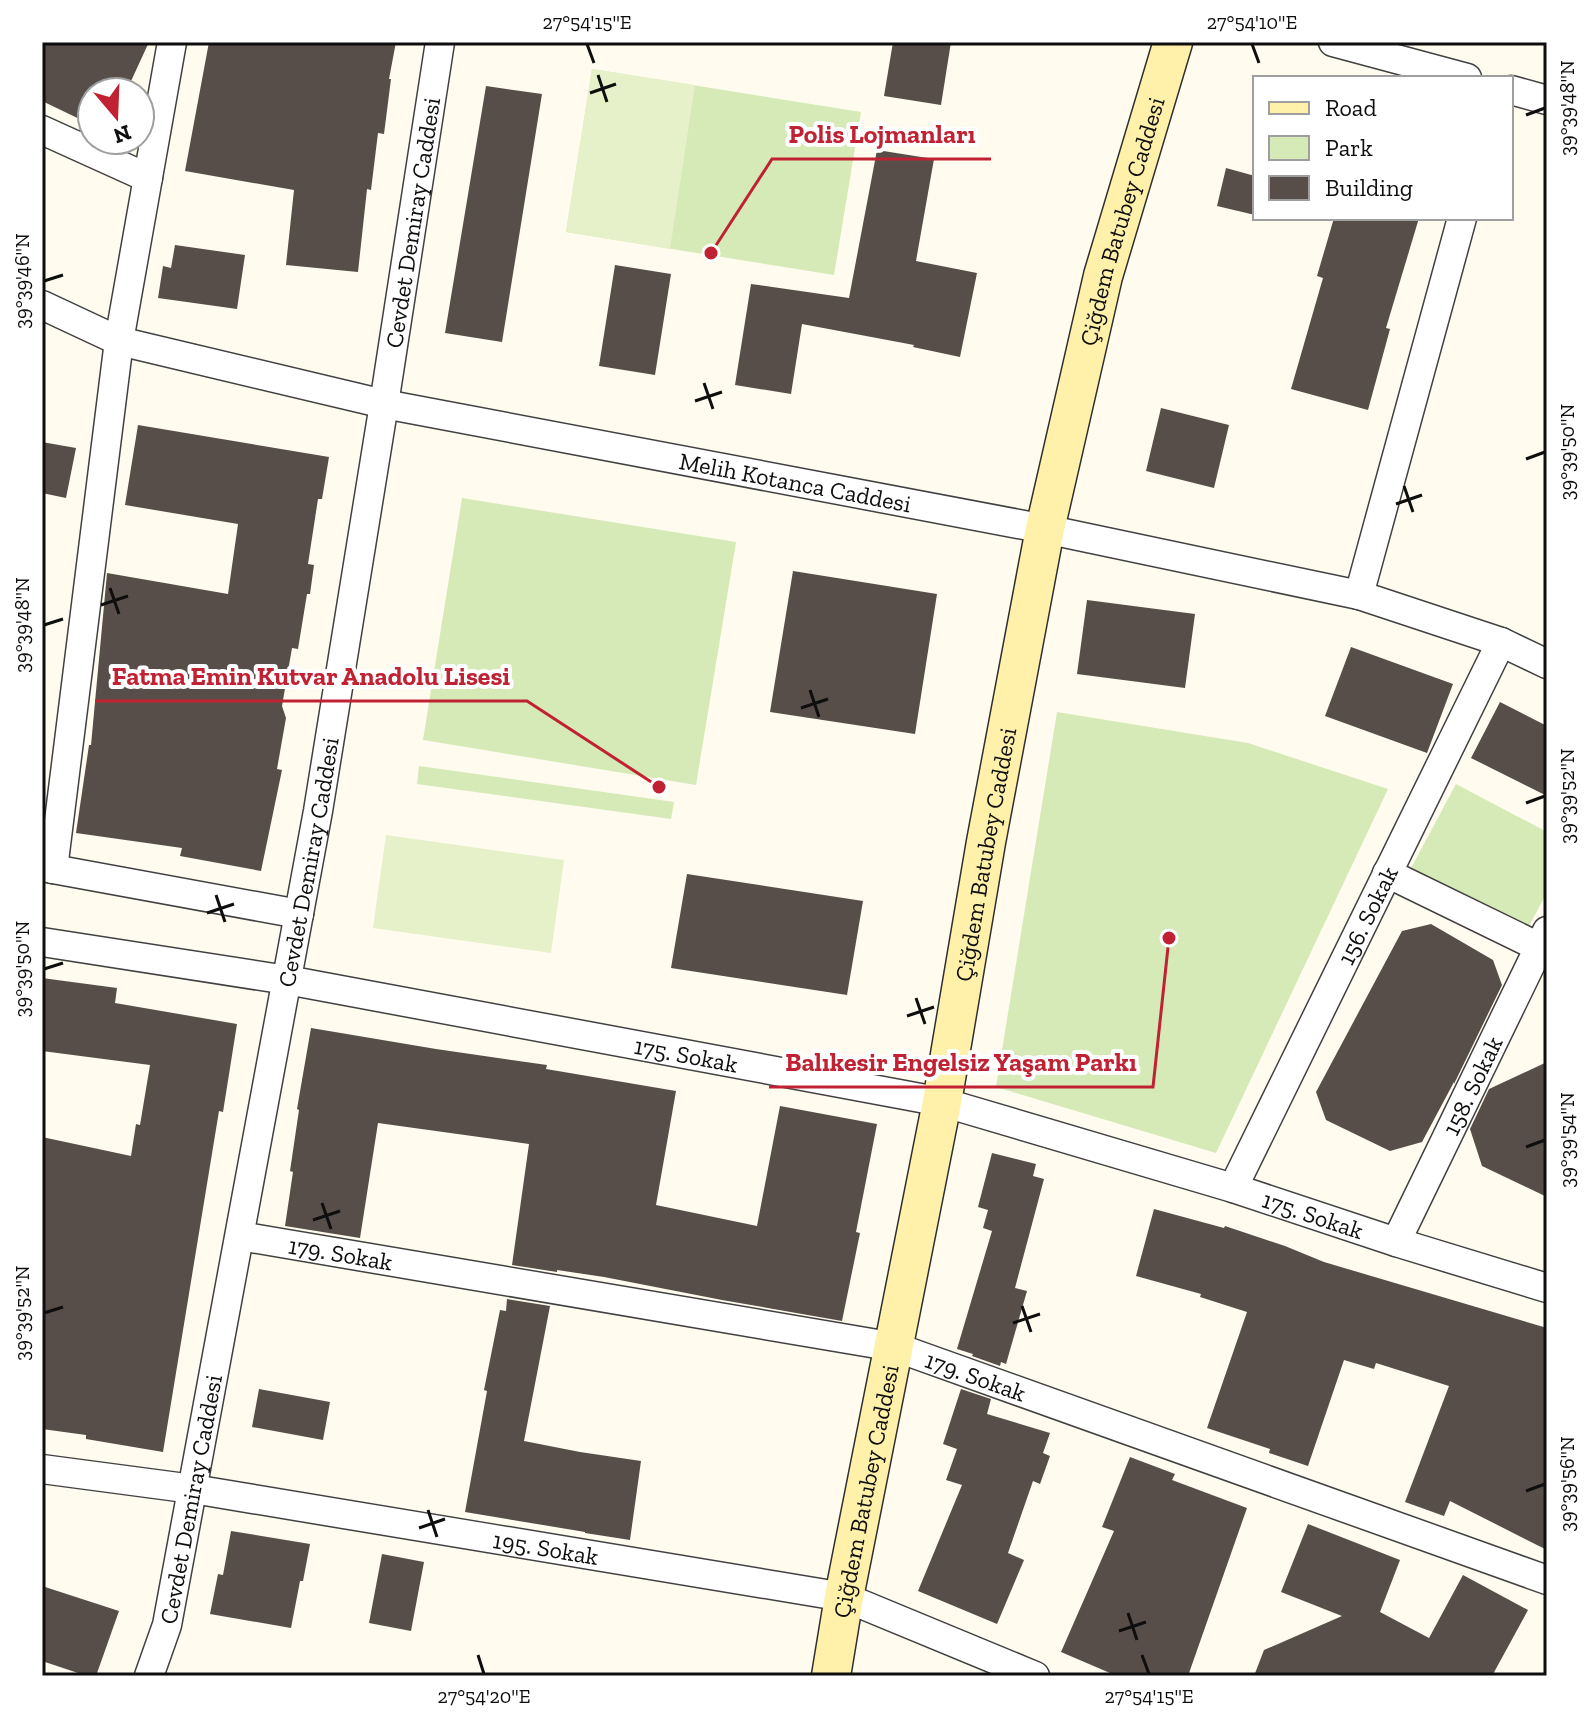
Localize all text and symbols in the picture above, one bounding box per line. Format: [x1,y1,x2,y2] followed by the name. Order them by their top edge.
[542,10,632,34] text: 27°54'15"E
[1207,10,1297,34] text: 27°54'10"E
[1555,60,1579,156] text: 39°39'48"N
[76,76,156,156] north arrow
[1253,76,1513,220] legend
[1073,93,1170,349] street label: Çiğdem Batubey Caddesi
[1325,93,1377,122] text: Road
[378,95,446,350] street label: Cevdet Demiray Caddesi
[772,109,991,159] callout: Polis Lojmanları
[789,118,976,150] text: Polis Lojmanları
[110,119,135,150] text: N
[1325,133,1373,162] text: Park
[1325,173,1413,202] text: Building
[10,233,34,329] text: 39°39'46"N
[1555,404,1579,500] text: 39°39'50"N
[677,446,914,518] street label: Melih Kotanca Caddesi
[10,577,34,673] text: 39°39'48"N
[95,651,527,701] callout: Fatma Emin Kutvar Anadolu Lisesi
[112,660,510,692] text: Fatma Emin Kutvar Anadolu Lisesi
[948,725,1022,983] street label: Çiğdem Batubey Caddesi
[271,735,344,989] street label: Cevdet Demiray Caddesi
[1555,748,1579,844] text: 39°39'52"N
[1331,861,1404,969] street label: 156. Sokak
[10,921,34,1017] text: 39°39'50"N
[632,1031,741,1078] street label: 175. Sokak
[1436,1031,1509,1140] street label: 158. Sokak
[769,1037,1153,1087] callout: Balıkesir Engelsiz Yaşam Parkı
[785,1046,1137,1078] text: Balıkesir Engelsiz Yaşam Parkı
[1555,1092,1579,1188] text: 39°39'54"N
[1259,1184,1368,1245] street label: 175. Sokak
[286,1230,395,1276] street label: 179. Sokak
[10,1265,34,1361] text: 39°39'52"N
[921,1344,1031,1407] street label: 179. Sokak
[826,1362,904,1620] street label: Çiğdem Batubey Caddesi
[153,1372,228,1626] street label: Cevdet Demiray Caddesi
[1555,1436,1579,1532] text: 39°39'56"N
[491,1525,601,1571] street label: 195. Sokak
[437,1684,531,1708] text: 27°54'20"E
[1104,1684,1194,1708] text: 27°54'15"E

